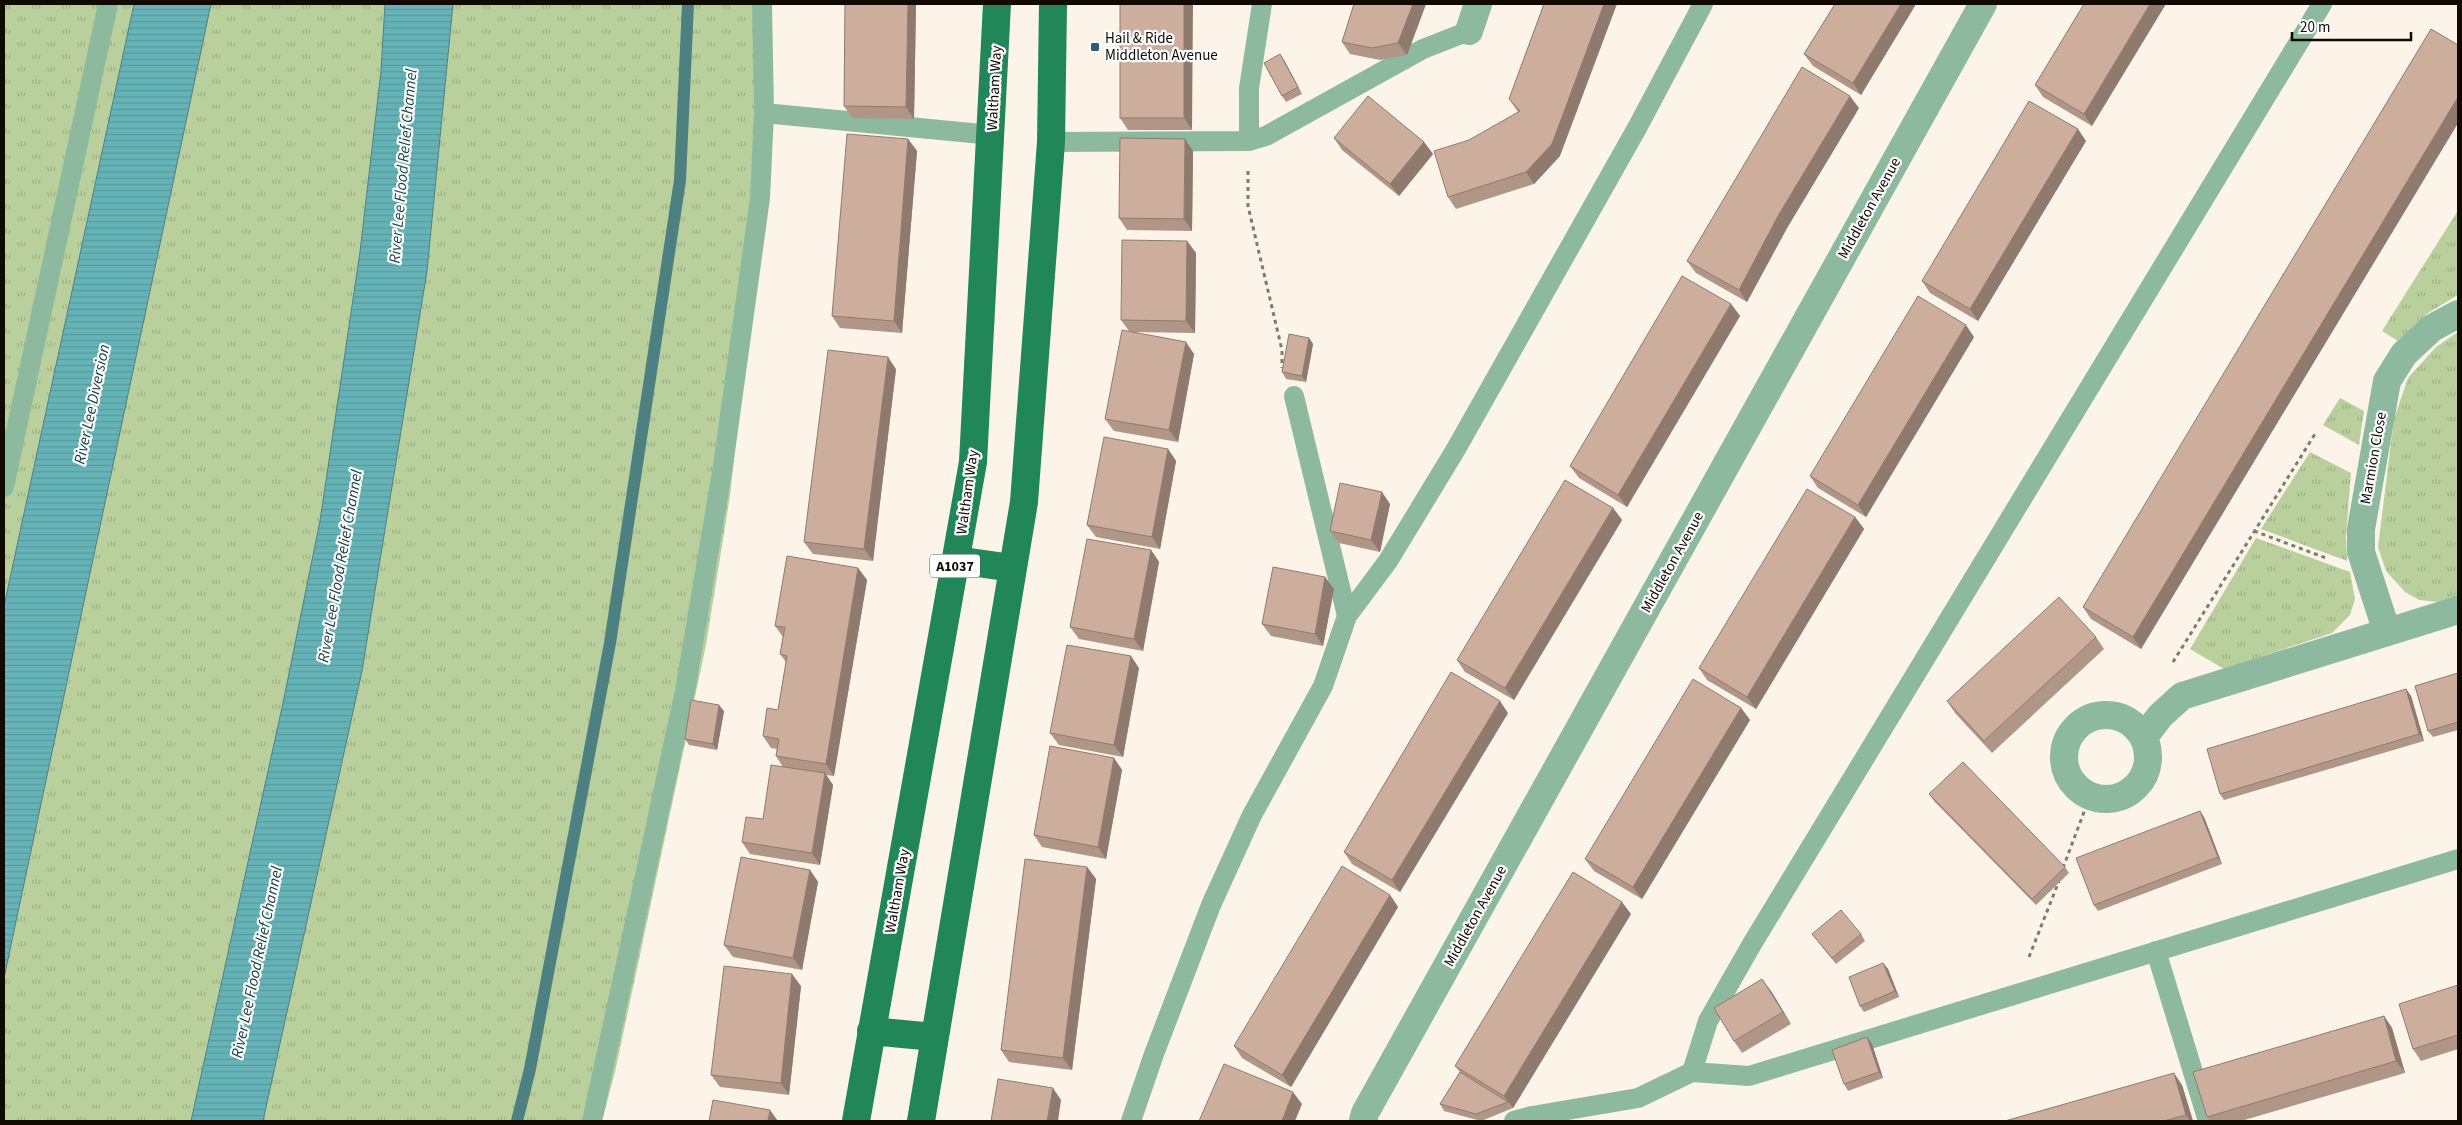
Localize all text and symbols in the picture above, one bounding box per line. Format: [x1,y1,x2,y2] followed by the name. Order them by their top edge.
[2292,10,2411,42] scale bar
[2300,17,2330,38] text: 20 m
[1105,28,1218,66] place label: Hail & Ride Middleton Avenue
[1089,41,1101,53] marker: Hail & Ride Middleton Avenue
[982,45,1007,131] street label: Waltham Way
[384,68,422,264] water label: River Lee Flood Relief Channel
[1833,154,1906,263] street label: Middleton Avenue
[69,342,115,466] water label: River Lee Diversion
[2355,410,2392,506] street label: Marmion Close
[951,448,984,536] street label: Waltham Way
[312,468,368,664] water label: River Lee Flood Relief Channel
[1636,508,1709,617] street label: Middleton Avenue
[930,554,980,578] road number: A1037
[880,847,915,935] street label: Waltham Way
[1439,862,1512,971] street label: Middleton Avenue
[226,864,288,1060] water label: River Lee Flood Relief Channel

